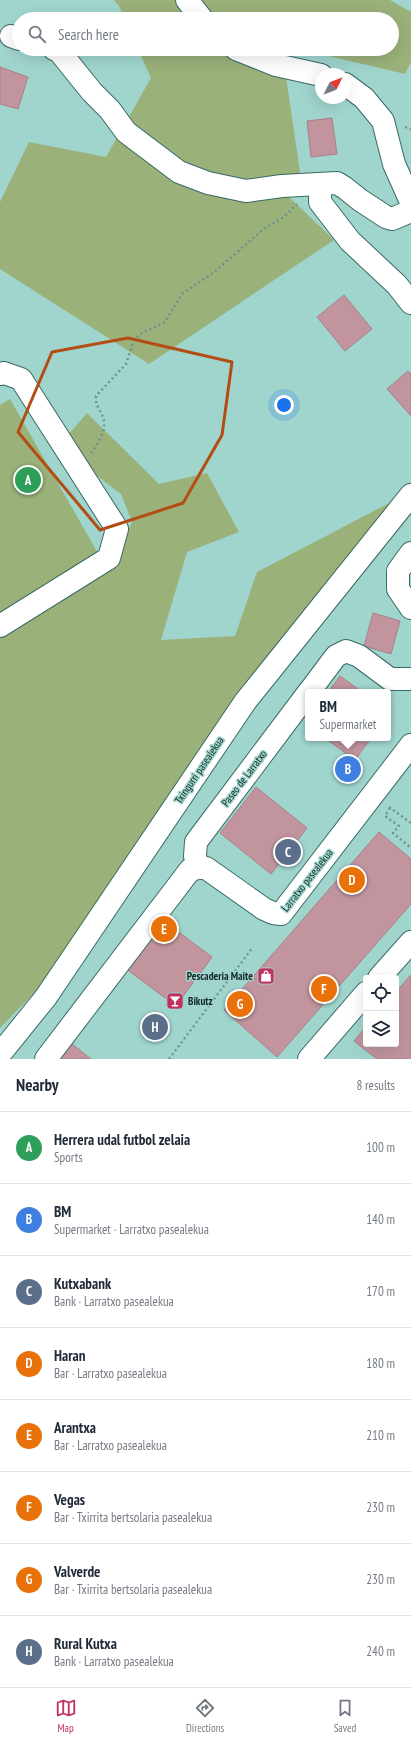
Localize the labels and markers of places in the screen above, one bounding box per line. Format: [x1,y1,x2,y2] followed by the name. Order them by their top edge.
[15,465,41,495] pin: A
[335,754,361,784] pin: B
[275,837,301,867] pin: C
[339,865,365,895] pin: D
[151,914,177,944] pin: E
[256,966,276,986] shop icon: Pescaderia Maite
[187,969,253,983] place label: Pescaderia Maite
[311,974,337,1004] pin: F
[227,989,253,1019] pin: G
[165,991,185,1011] bar icon: Bikutz
[188,994,213,1008] place label: Bikutz
[142,1012,168,1042] pin: H

